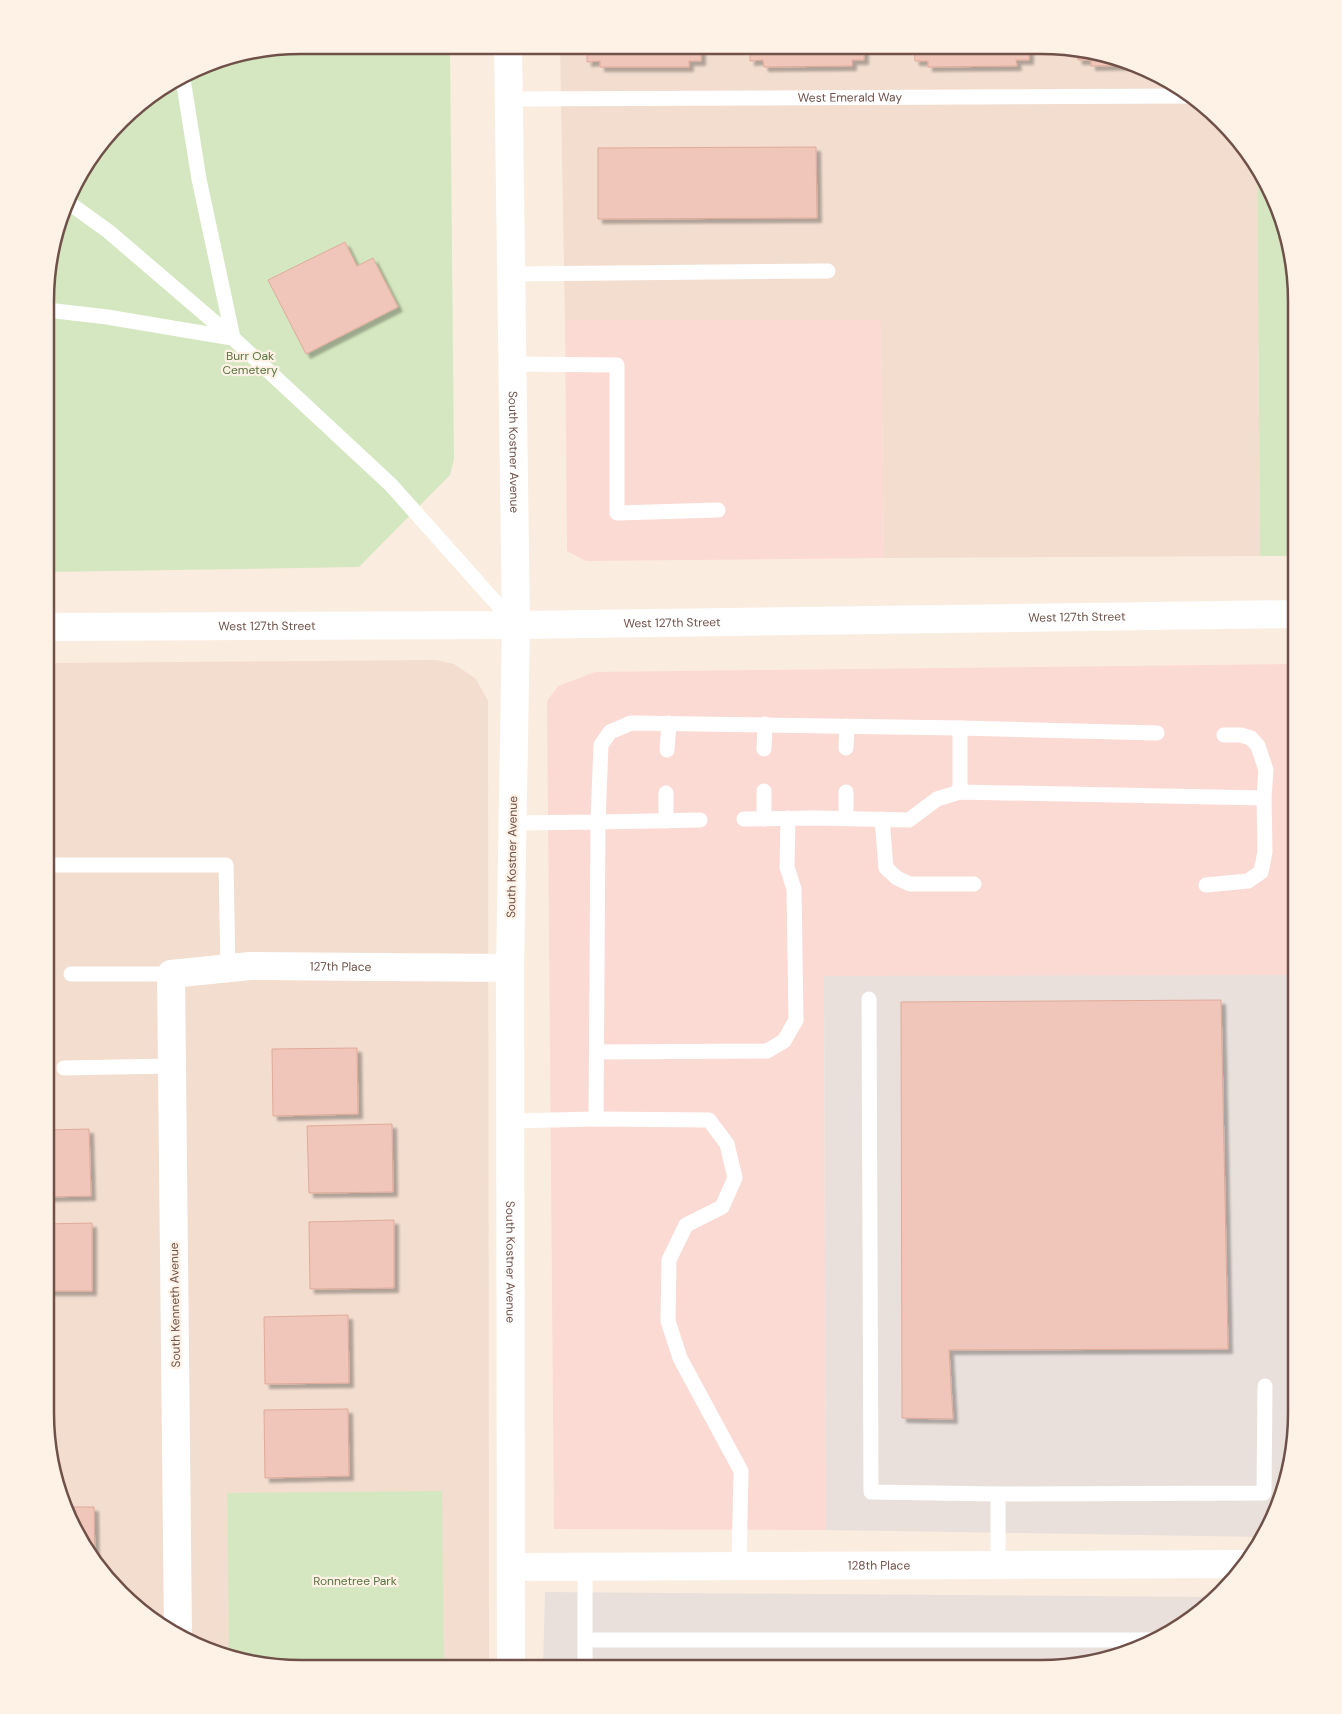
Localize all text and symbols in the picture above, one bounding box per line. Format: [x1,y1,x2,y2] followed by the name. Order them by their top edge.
[798,89,903,106] street label: West Emerald Way
[222,348,278,378] park label: Burr Oak Cemetery
[505,391,522,513] street label: South Kostner Avenue
[1028,608,1126,626] street label: West 127th Street
[623,614,721,631] street label: West 127th Street
[218,618,316,634] street label: West 127th Street
[503,796,521,918] street label: South Kostner Avenue
[310,958,372,975] street label: 127th Place
[502,1201,519,1323] street label: South Kostner Avenue
[166,1242,184,1368] street label: South Kenneth Avenue
[848,1557,910,1574] street label: 128th Place
[313,1573,397,1589] park label: Ronnetree Park

